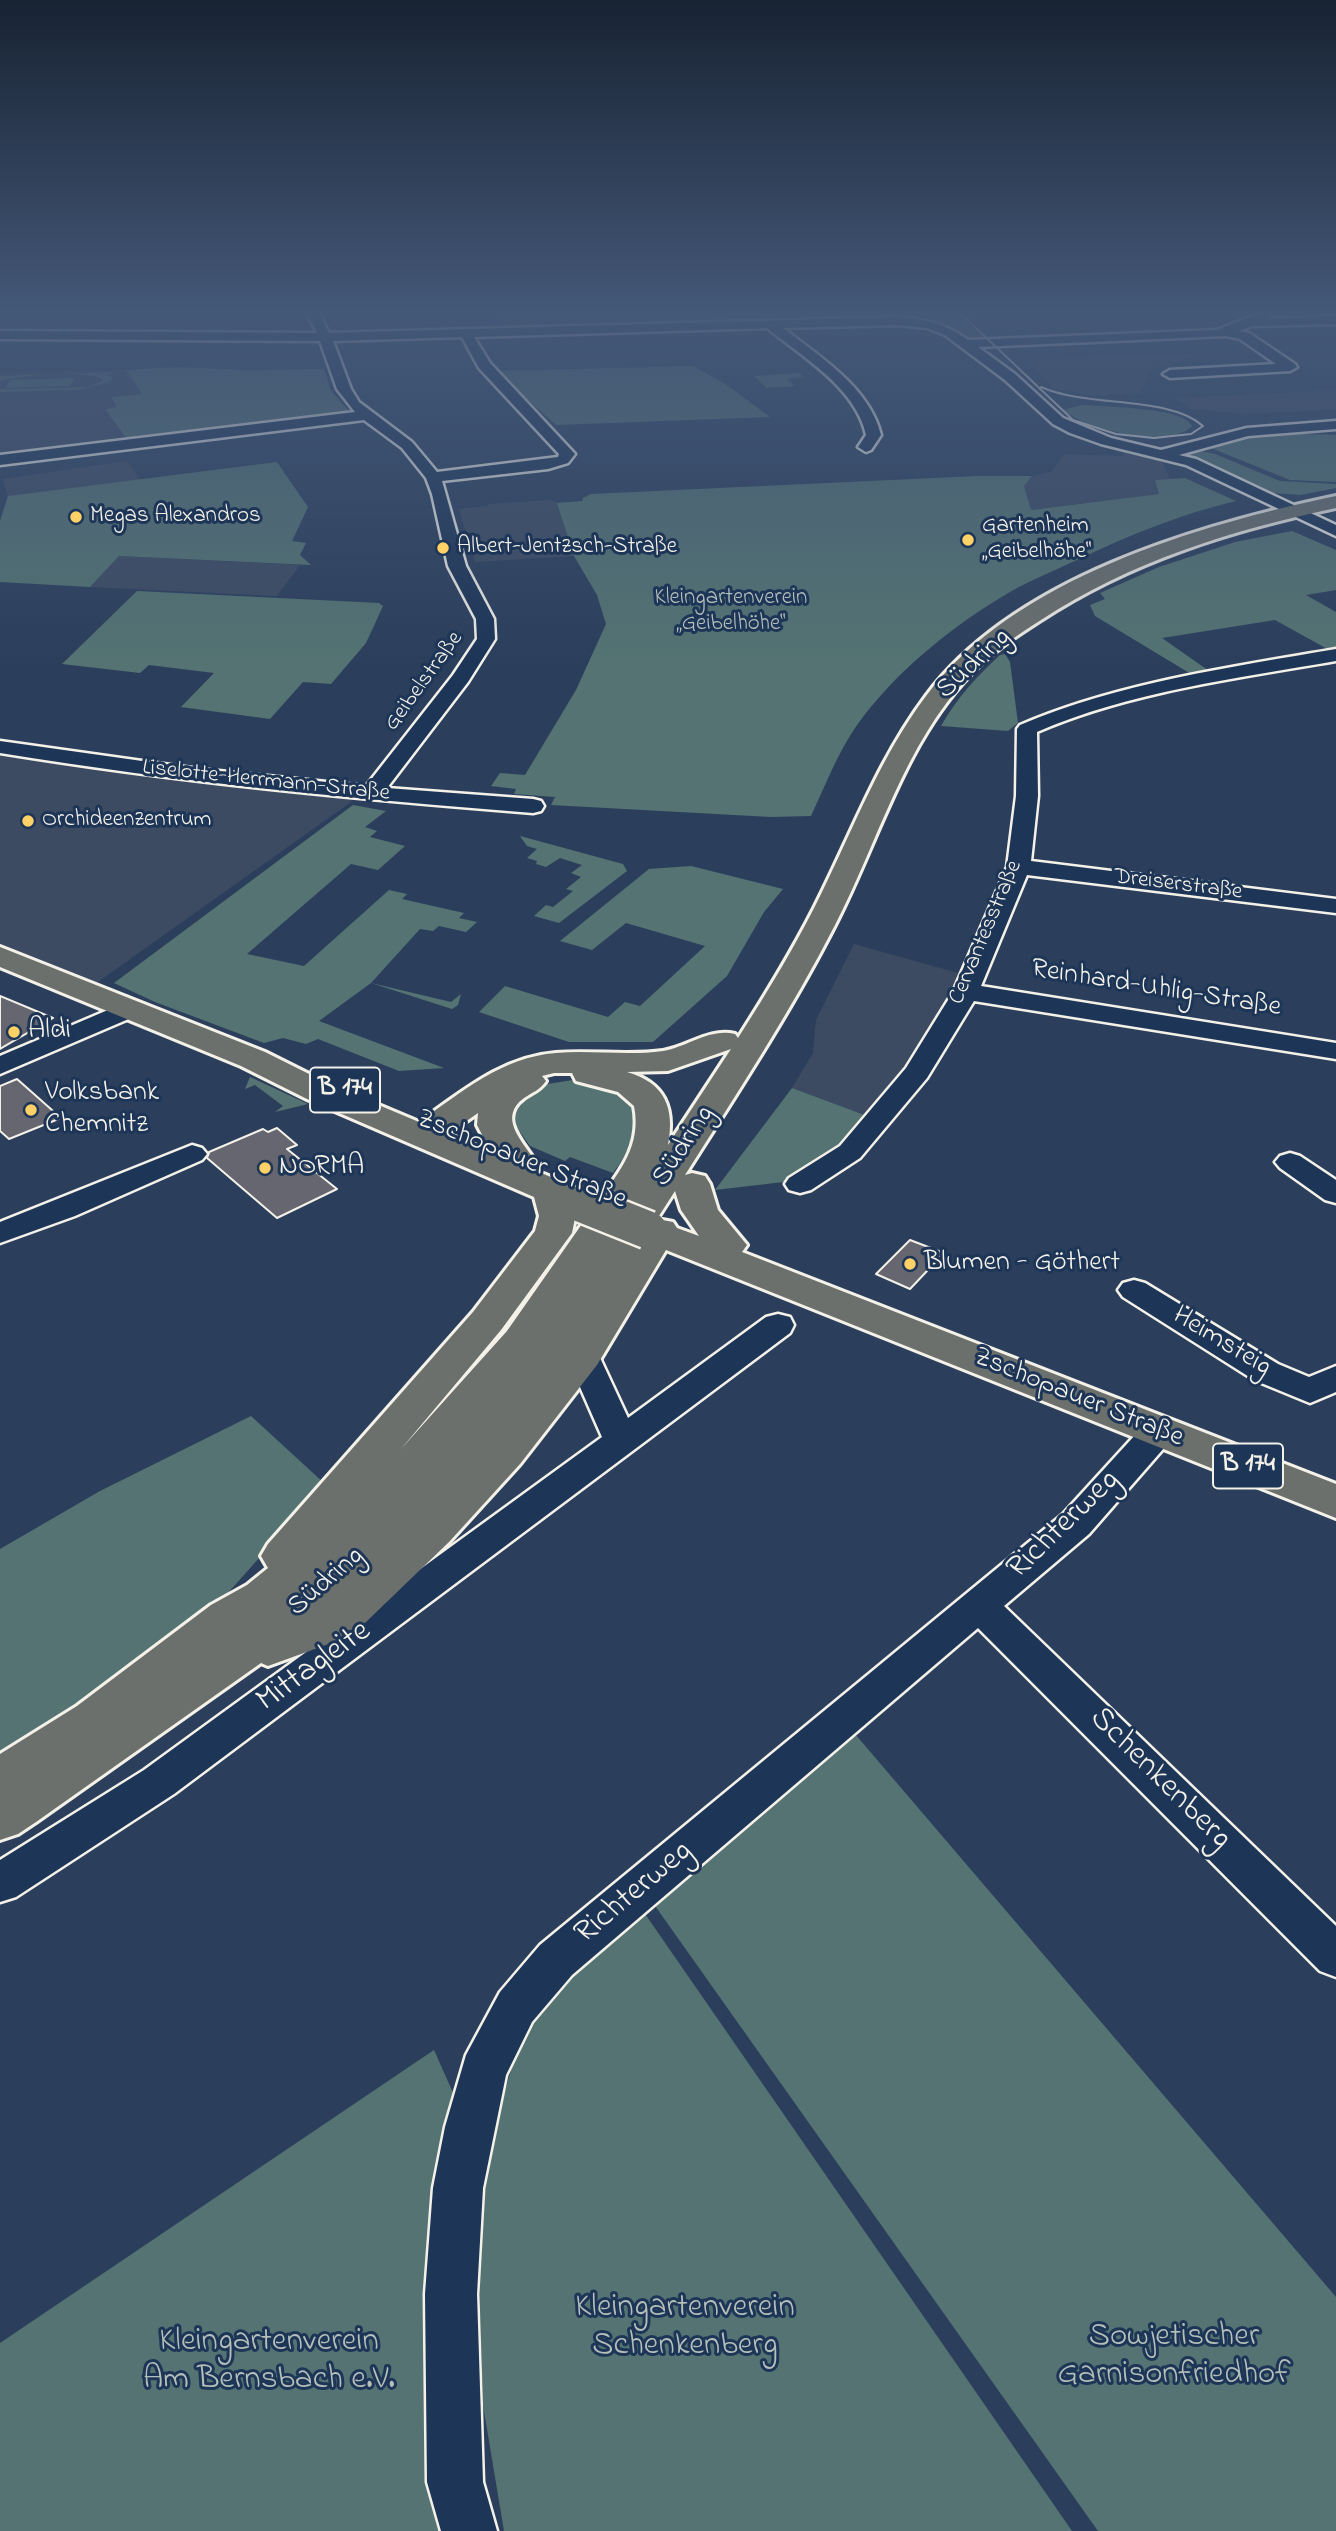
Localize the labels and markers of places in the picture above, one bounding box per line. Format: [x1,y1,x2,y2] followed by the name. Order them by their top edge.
[90,503,261,531] place label: Megas Alexandros
[68,509,84,525] marker: Megas Alexandros
[982,513,1091,567] place label: Gartenheim „Geibelhöhe“
[960,532,976,548] marker: Gartenheim „Geibelhöhe“
[457,534,677,562] place label: Albert-Jentzsch-Straße
[435,540,451,556] marker: Albert-Jentzsch-Straße
[42,807,211,835] place label: Orchideenzentrum
[20,813,36,829] marker: Orchideenzentrum
[28,1015,71,1049] place label: Aldi
[6,1024,22,1040] marker: Aldi
[45,1077,159,1143] place label: Volksbank Chemnitz
[23,1102,39,1118] marker: Volksbank Chemnitz
[279,1151,364,1185] place label: NORMA
[257,1160,273,1176] marker: NORMA
[924,1247,1120,1281] place label: Blumen - Göthert
[902,1256,918,1272] marker: Blumen - Göthert

